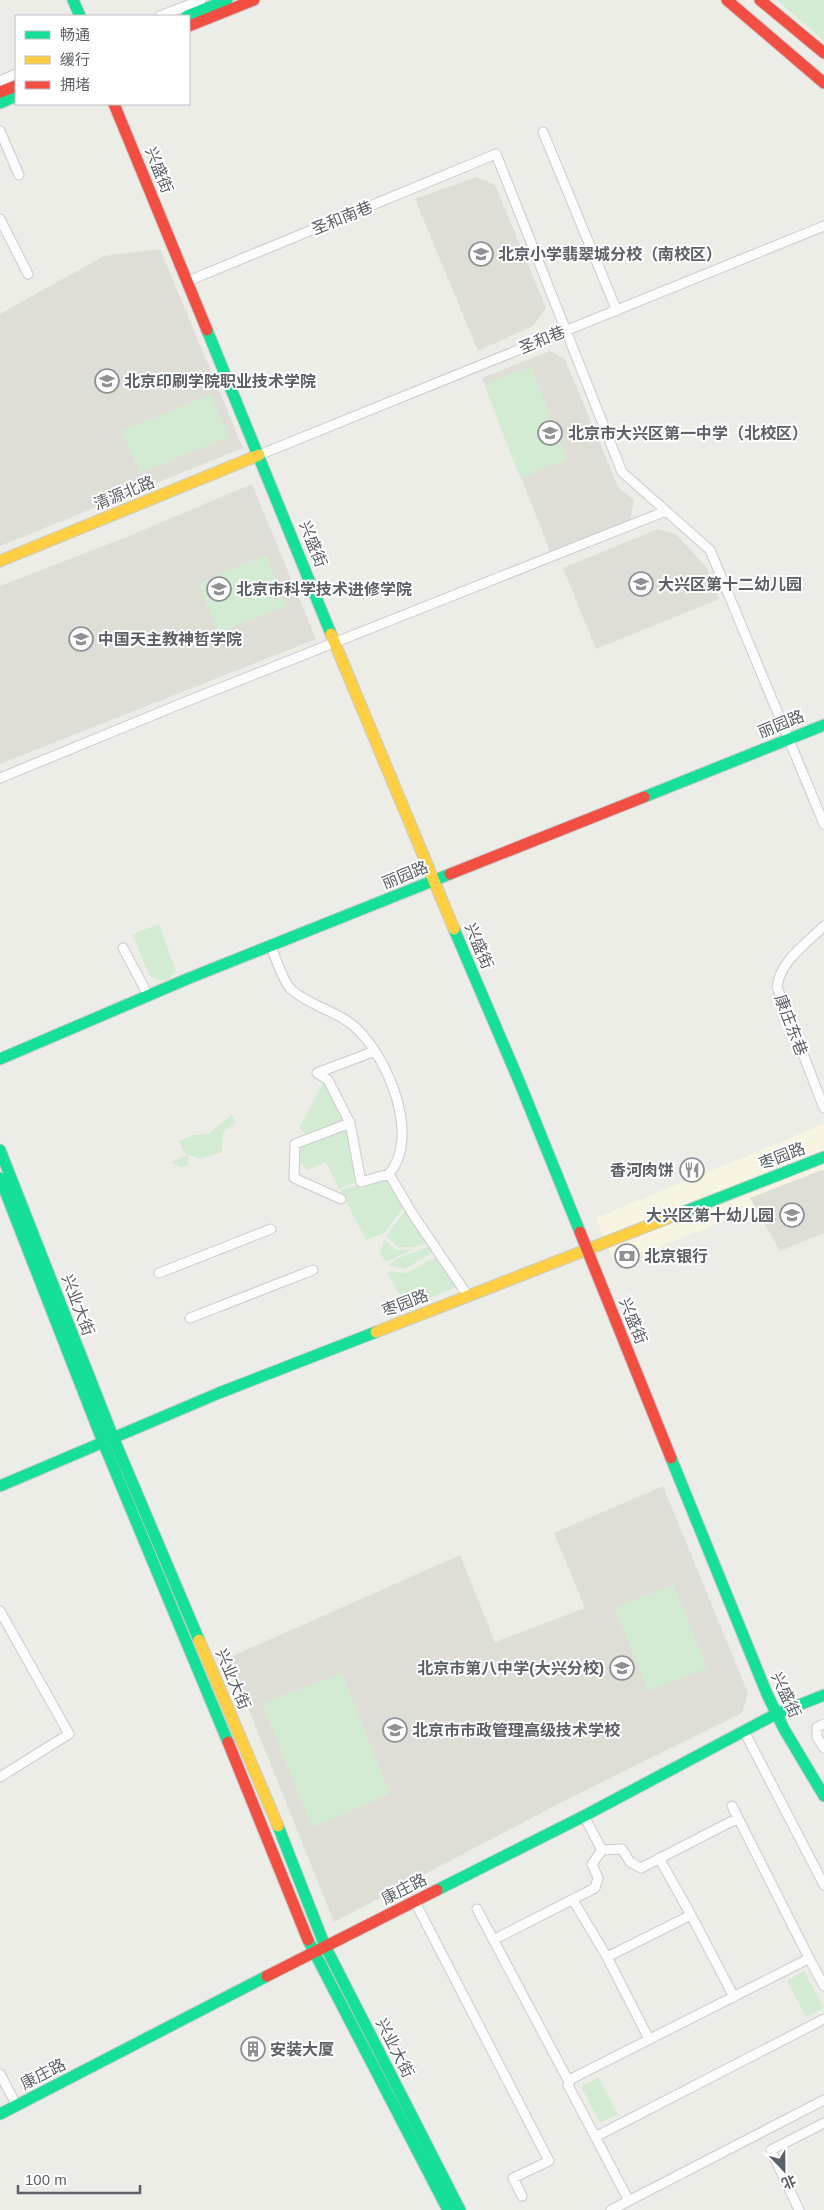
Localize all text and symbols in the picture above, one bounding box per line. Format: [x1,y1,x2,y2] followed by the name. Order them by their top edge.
[15,15,190,105] legend
[60,26,90,43] text: 畅通
[60,51,90,68] text: 缓行
[60,76,90,93] text: 拥堵
[142,145,176,195] street label: 兴盛街
[309,198,375,238] street label: 圣和南巷
[468,241,494,267] school or university icon: 北京小学翡翠城分校（南校区）
[498,245,722,263] place label: 北京小学翡翠城分校（南校区）
[517,323,567,357] street label: 圣和巷
[94,368,120,394] school or university icon: 北京印刷学院职业技术学院
[124,373,316,390] place label: 北京印刷学院职业技术学院
[537,420,563,446] school or university icon: 北京市大兴区第一中学（北校区）
[568,424,808,442] place label: 北京市大兴区第一中学（北校区）
[91,473,157,513] street label: 清源北路
[296,519,330,569] street label: 兴盛街
[628,571,654,597] school or university icon: 大兴区第十二幼儿园
[658,575,802,593] place label: 大兴区第十二幼儿园
[206,576,232,602] school or university icon: 北京市科学技术进修学院
[236,581,412,598] place label: 北京市科学技术进修学院
[68,626,94,652] school or university icon: 中国天主教神哲学院
[98,630,242,648] place label: 中国天主教神哲学院
[756,707,806,741] street label: 丽园路
[380,858,430,892] street label: 丽园路
[462,921,496,971] street label: 兴盛街
[772,992,810,1058] street label: 康庄东巷
[757,1139,807,1173] street label: 枣园路
[679,1157,705,1183] restaurant icon: 香河肉饼
[610,1162,674,1179] place label: 香河肉饼
[779,1202,805,1228] school or university icon: 大兴区第十幼儿园
[646,1206,774,1224] place label: 大兴区第十幼儿园
[614,1243,640,1269] bank icon: 北京银行
[644,1248,708,1265] place label: 北京银行
[59,1272,97,1338] street label: 兴业大街
[380,1286,430,1320] street label: 枣园路
[616,1296,650,1346] street label: 兴盛街
[213,1646,253,1712] street label: 兴业大街
[609,1655,635,1681] school or university icon: 北京市第八中学(大兴分校)
[417,1659,604,1677] place label: 北京市第八中学(大兴分校)
[768,1670,804,1720] street label: 兴盛街
[382,1717,408,1743] school or university icon: 北京市市政管理高级技术学校
[412,1721,621,1739] place label: 北京市市政管理高级技术学校
[379,1871,429,1907] street label: 康庄路
[373,2016,417,2080] street label: 兴业大街
[240,2036,266,2062] building icon: 安装大厦
[270,2041,334,2058] place label: 安装大厦
[18,2056,68,2092] street label: 康庄路
[759,2145,809,2195] north arrow
[18,2162,140,2194] scale bar
[25,2171,67,2188] text: 100 m
[779,2172,798,2192] text: 北

